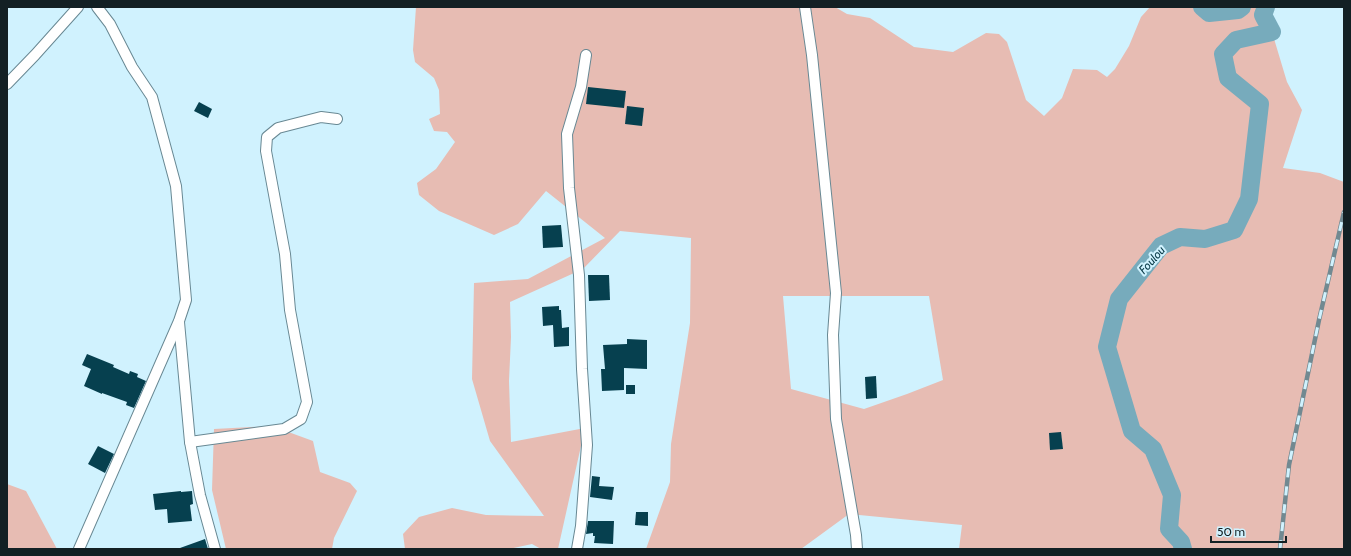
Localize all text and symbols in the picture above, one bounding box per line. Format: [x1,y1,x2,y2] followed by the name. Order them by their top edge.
[1135,243,1168,277] water label: Foulou
[1211,518,1286,544] scale bar
[1217,524,1245,539] text: 50 m

